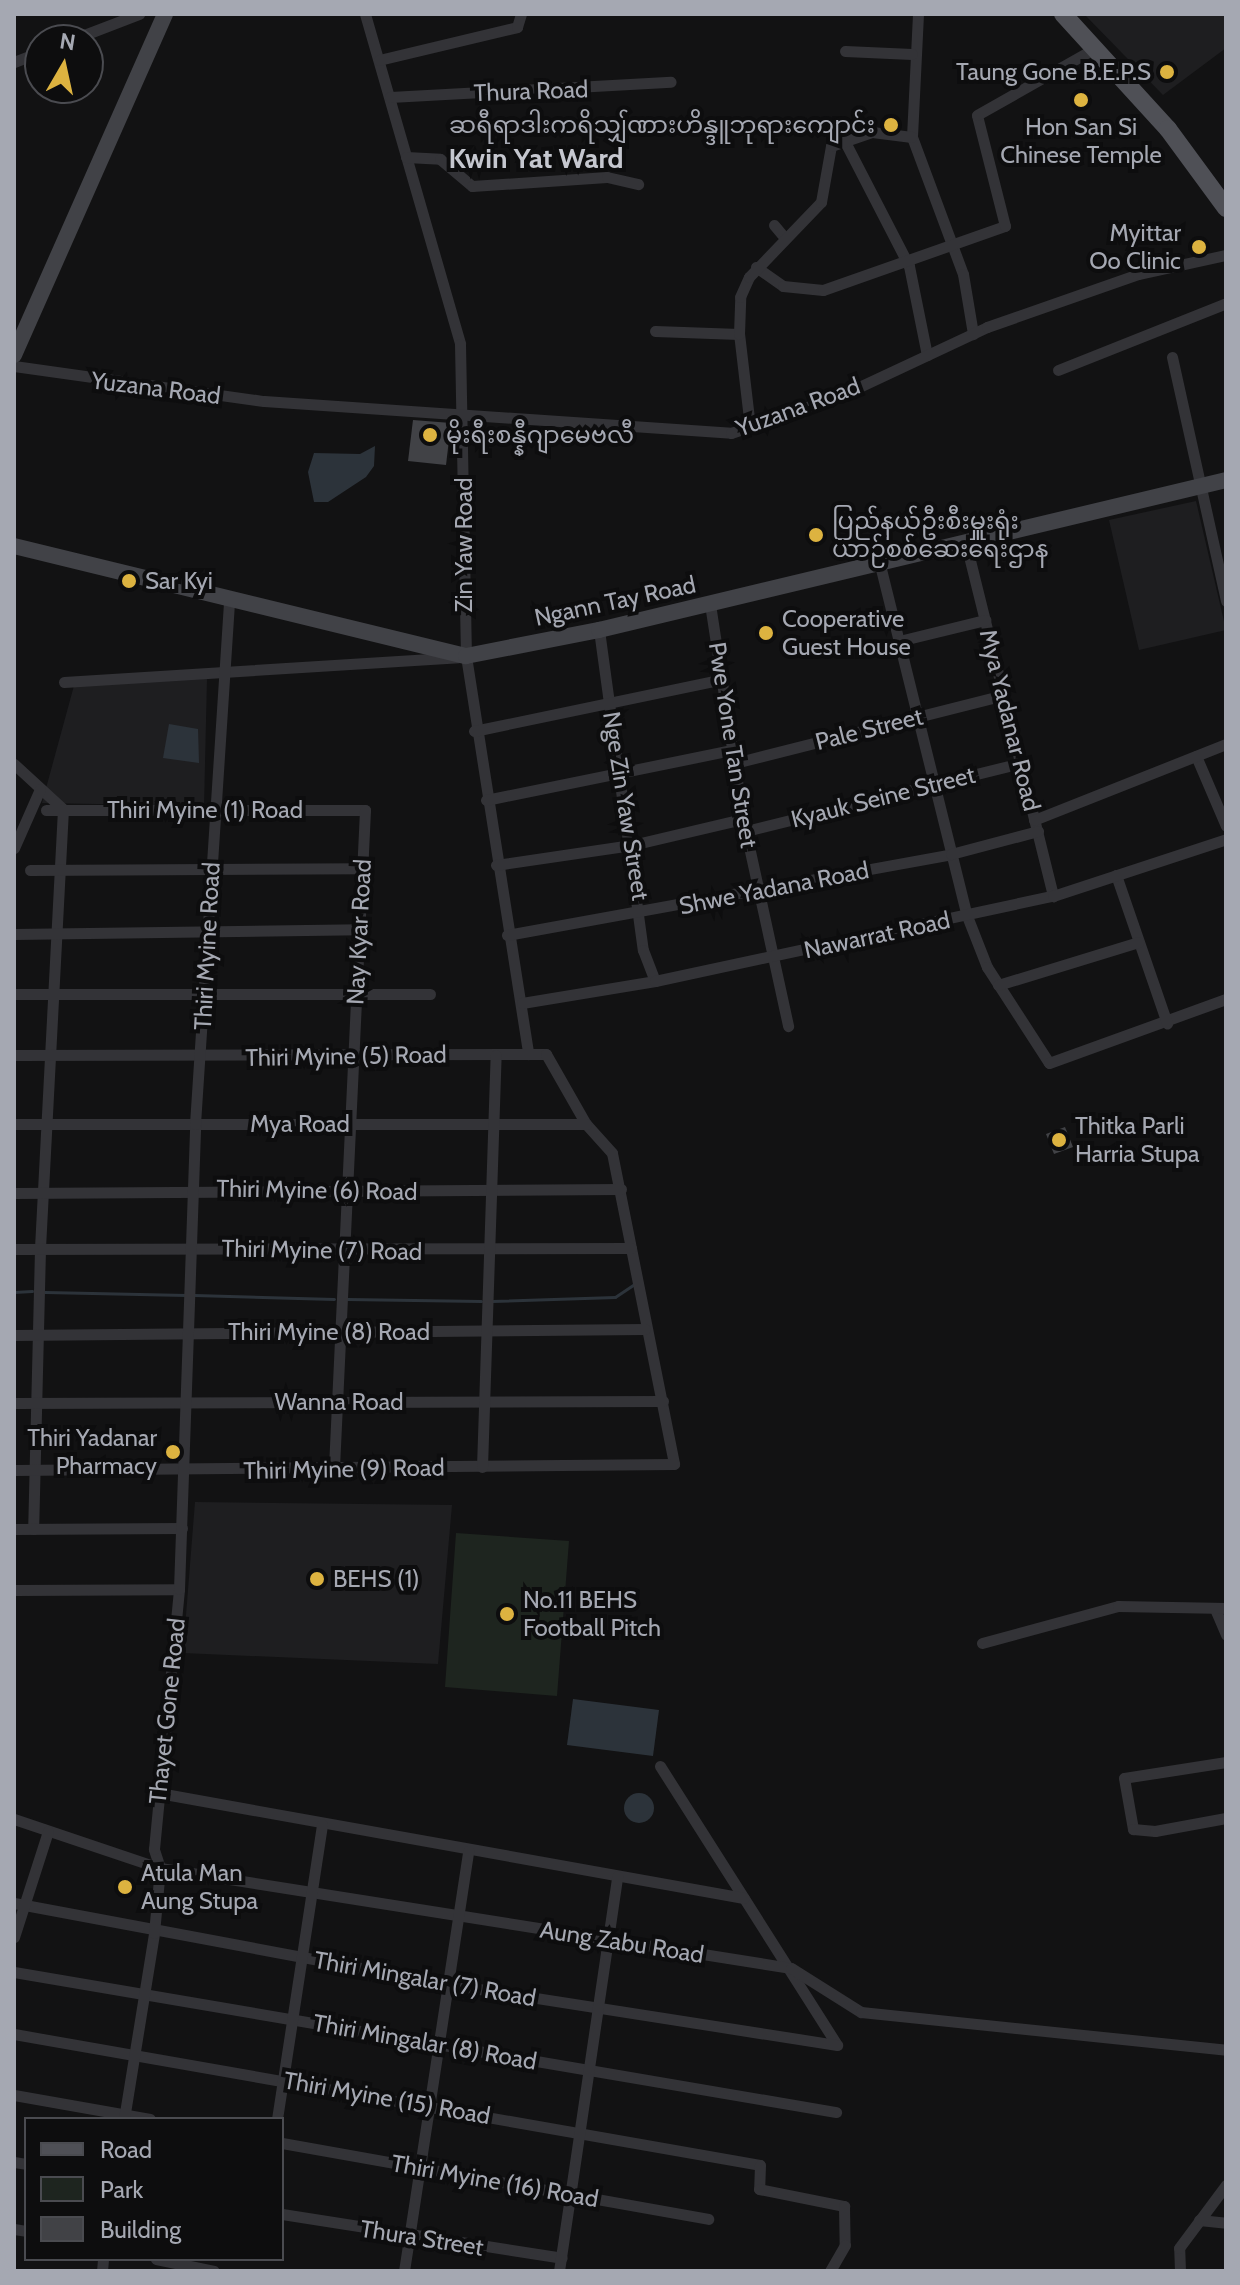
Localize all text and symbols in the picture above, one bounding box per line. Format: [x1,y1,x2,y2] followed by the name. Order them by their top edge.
[24,24,104,104] north arrow
[58,27,77,56] text: N
[956,58,1151,86] place label: Taung Gone B.E.P.S
[1158,63,1176,81] marker: Taung Gone B.E.P.S
[473,75,589,107] street label: Thura Road
[1072,91,1090,109] marker: Hon San Si Chinese Temple
[449,111,875,139] place label: ဆရီရာဒါးကရိသျှ်ဏားဟိန္ဒူဘုရားကျောင်း
[1000,113,1162,169] place label: Hon San Si Chinese Temple
[882,116,900,134] marker: ဆရီရာဒါးကရိသျှ်ဏားဟိန္ဒူဘုရားကျောင်း
[449,141,623,175] district label: Kwin Yat Ward
[1089,219,1181,275] place label: Myittar Oo Clinic
[1188,236,1210,258] marker: Myittar Oo Clinic
[90,366,222,410] street label: Yuzana Road
[732,371,864,443] street label: Yuzana Road
[446,421,634,449] place label: မိုးရီးစန္နီဂျာမေဗလီ
[421,426,439,444] marker: မိုးရီးစန္နီဂျာမေဗလီ
[450,478,478,612] street label: Zin Yaw Road
[832,507,1048,563] place label: ပြည်နယ်ဦးစီးမှူးရုံး ယာဉ်စစ်ဆေးရေးဌာန
[807,526,825,544] marker: ပြည်နယ်ဦးစီးမှူးရုံး ယာဉ်စစ်ဆေးရေးဌာန
[145,567,213,595] place label: Sar Kyi
[532,570,698,632] street label: Ngann Tay Road
[120,572,138,590] marker: Sar Kyi
[782,605,911,661] place label: Cooperative Guest House
[757,624,775,642] marker: Cooperative Guest House
[974,626,1046,814] street label: Mya Yadanar Road
[703,640,763,850] street label: Pwe Yone Tan Street
[812,702,926,756] street label: Pale Street
[597,710,655,902] street label: Nge Zin Yaw Street
[788,760,978,834] street label: Kyauk Seine Street
[107,796,303,824] street label: Thiri Myine (1) Road
[677,856,871,920] street label: Shwe Yadana Road
[341,858,377,1006] street label: Nay Kyar Road
[188,861,226,1031] street label: Thiri Myine Road
[801,905,953,965] street label: Nawarrat Road
[245,1040,447,1072] street label: Thiri Myine (5) Road
[250,1110,350,1138] street label: Mya Road
[1075,1112,1200,1168] place label: Thitka Parli Harria Stupa
[1050,1131,1068,1149] marker: Thitka Parli Harria Stupa
[216,1174,418,1206] street label: Thiri Myine (6) Road
[221,1234,423,1266] street label: Thiri Myine (7) Road
[228,1318,430,1346] street label: Thiri Myine (8) Road
[274,1388,404,1416] street label: Wanna Road
[27,1424,157,1480] place label: Thiri Yadanar Pharmacy
[164,1443,182,1461] marker: Thiri Yadanar Pharmacy
[243,1453,445,1485] street label: Thiri Myine (9) Road
[333,1565,420,1593] place label: BEHS (1)
[308,1570,326,1588] marker: BEHS (1)
[523,1586,661,1642] place label: No.11 BEHS Football Pitch
[498,1605,516,1623] marker: No.11 BEHS Football Pitch
[143,1617,191,1805] street label: Thayet Gone Road
[141,1859,258,1915] place label: Atula Man Aung Stupa
[116,1878,134,1896] marker: Atula Man Aung Stupa
[538,1915,706,1969] street label: Aung Zabu Road
[312,1945,538,2013] street label: Thiri Mingalar (7) Road
[311,2008,539,2076] street label: Thiri Mingalar (8) Road
[281,2066,493,2130] street label: Thiri Myine (15) Road
[24,2117,284,2261] legend
[100,2135,152,2164] text: Road
[389,2149,601,2213] street label: Thiri Myine (16) Road
[100,2175,143,2204] text: Park
[358,2214,486,2262] street label: Thura Street
[100,2215,181,2244] text: Building

